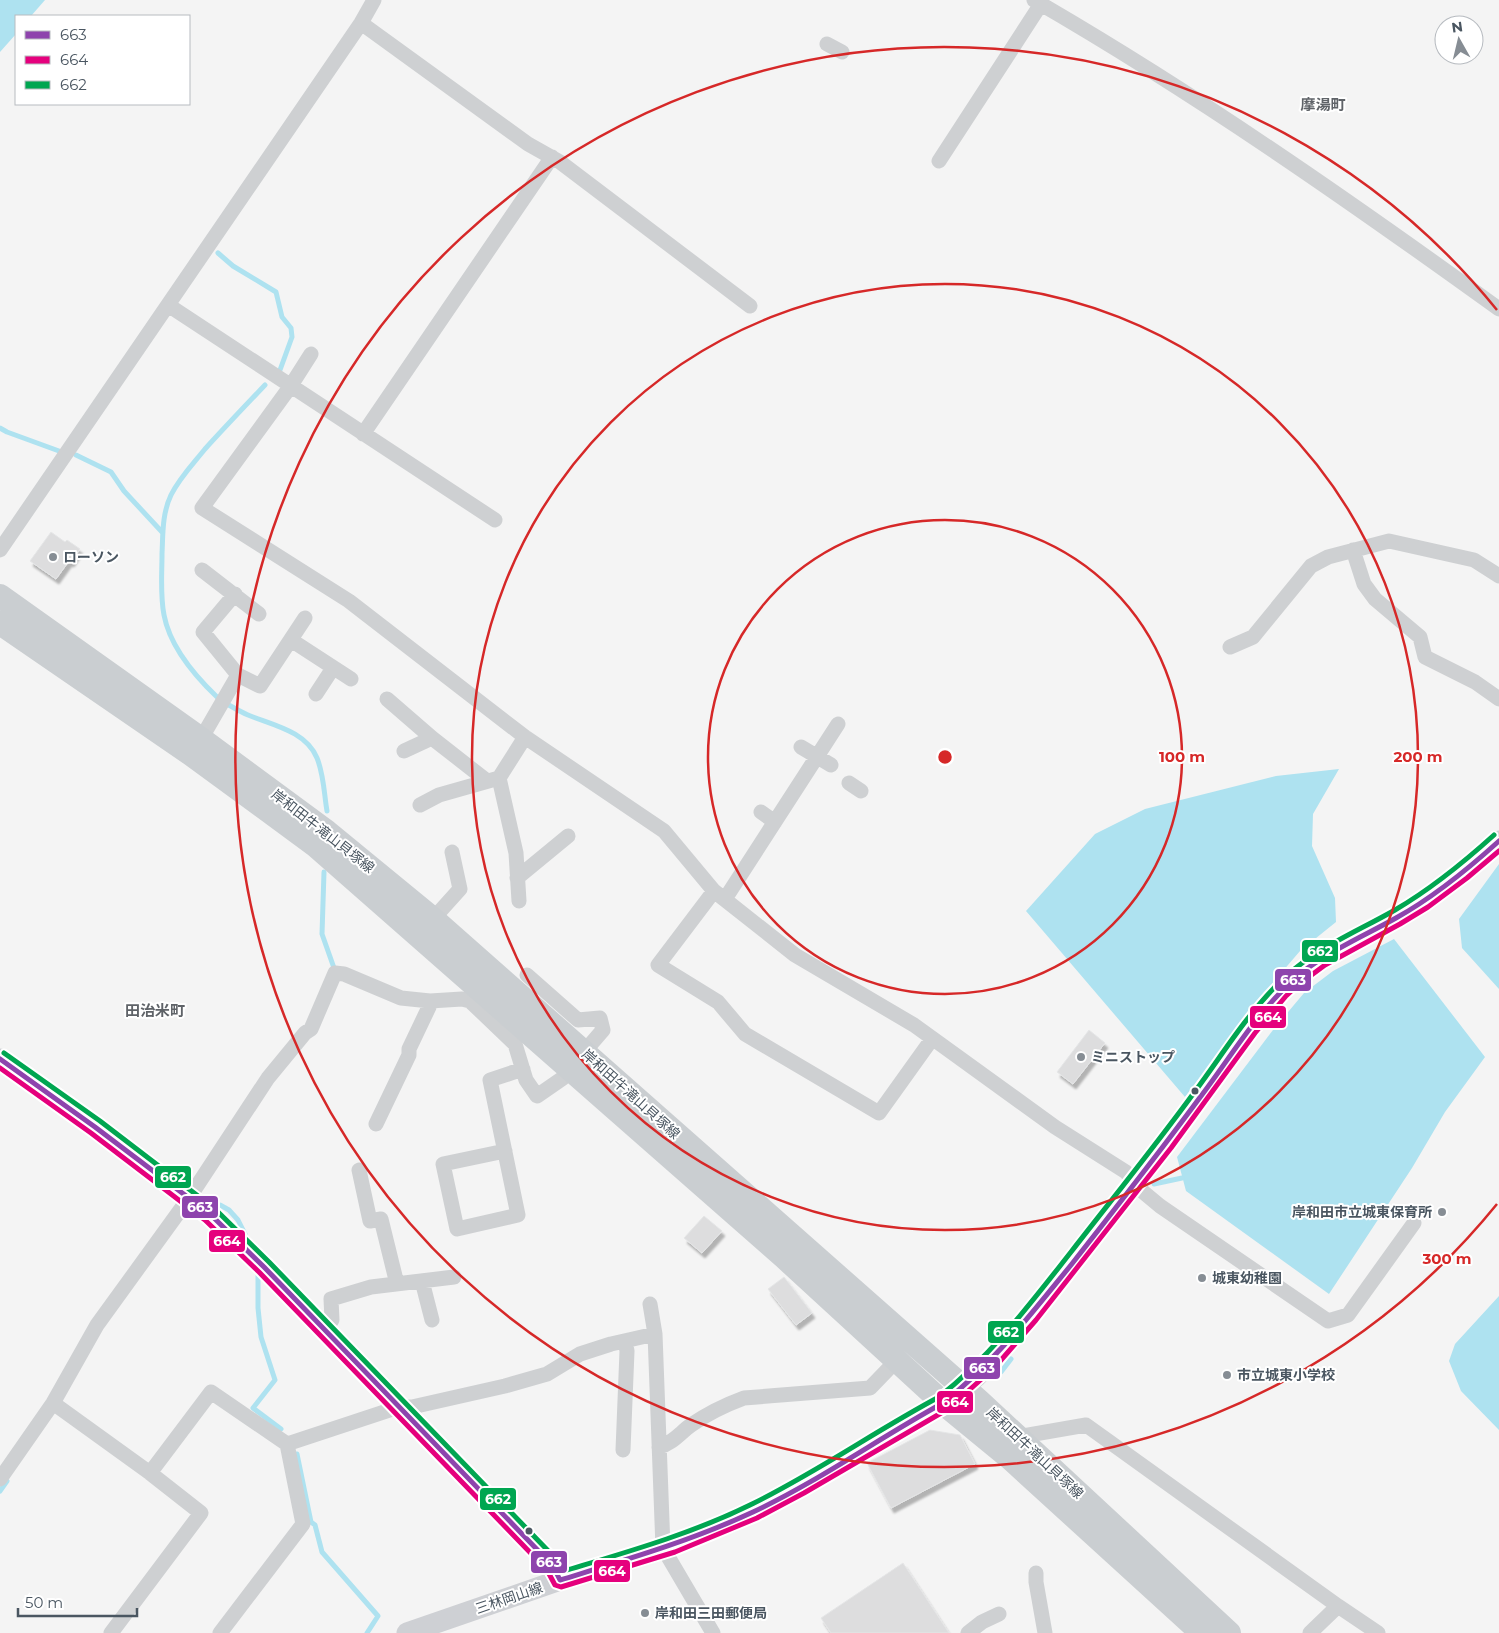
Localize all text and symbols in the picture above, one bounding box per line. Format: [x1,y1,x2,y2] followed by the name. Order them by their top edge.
[15,15,190,105] legend
[1434,15,1484,65] north arrow
[1450,17,1464,37] text: N
[60,25,87,44] text: 663
[60,50,88,69] text: 664
[60,75,87,94] text: 662
[1300,95,1346,114] district label: 摩湯町
[63,548,119,566] place label: ローソン
[47,551,59,563] marker: ローソン
[1159,747,1205,766] text: 100 m
[1393,747,1443,766] text: 200 m
[936,748,954,766] centre of rings
[268,785,378,877] street label: 岸和田牛滝山貝塚線
[1301,939,1339,963] line badge: 662
[1307,942,1333,960] text: 662
[1274,968,1312,992] line badge: 663
[1280,971,1306,989] text: 663
[125,1001,185,1020] district label: 田治米町
[1249,1005,1287,1029] line badge: 664
[1254,1008,1282,1026] text: 664
[578,1045,684,1143] street label: 岸和田牛滝山貝塚線
[1091,1048,1175,1066] place label: ミニストップ
[1075,1051,1087,1063] marker: ミニストップ
[1190,1086,1200,1096] unlabelled marker
[154,1165,192,1189] line badge: 662
[160,1168,186,1186] text: 662
[181,1195,219,1219] line badge: 663
[187,1198,213,1216] text: 663
[1292,1203,1432,1221] place label: 岸和田市立城東保育所
[1436,1206,1448,1218] marker: 岸和田市立城東保育所
[208,1229,246,1253] line badge: 664
[213,1232,241,1250] text: 664
[1421,1249,1472,1268] text: 300 m
[1212,1269,1282,1287] place label: 城東幼稚園
[1196,1272,1208,1284] marker: 城東幼稚園
[987,1320,1025,1344] line badge: 662
[993,1323,1019,1341] text: 662
[963,1356,1001,1380] line badge: 663
[969,1359,995,1377] text: 663
[1237,1366,1335,1384] place label: 市立城東小学校
[1221,1369,1233,1381] marker: 市立城東小学校
[936,1390,974,1414] line badge: 664
[941,1393,969,1411] text: 664
[983,1403,1087,1503] street label: 岸和田牛滝山貝塚線
[479,1487,517,1511] line badge: 662
[485,1490,511,1508] text: 662
[524,1526,534,1536] unlabelled marker
[530,1550,568,1574] line badge: 663
[536,1553,562,1571] text: 663
[593,1559,631,1583] line badge: 664
[598,1562,626,1580] text: 664
[473,1578,545,1618] street label: 三林岡山線
[18,1586,136,1618] scale bar
[25,1593,63,1612] text: 50 m
[655,1604,767,1622] place label: 岸和田三田郵便局
[639,1607,651,1619] marker: 岸和田三田郵便局

